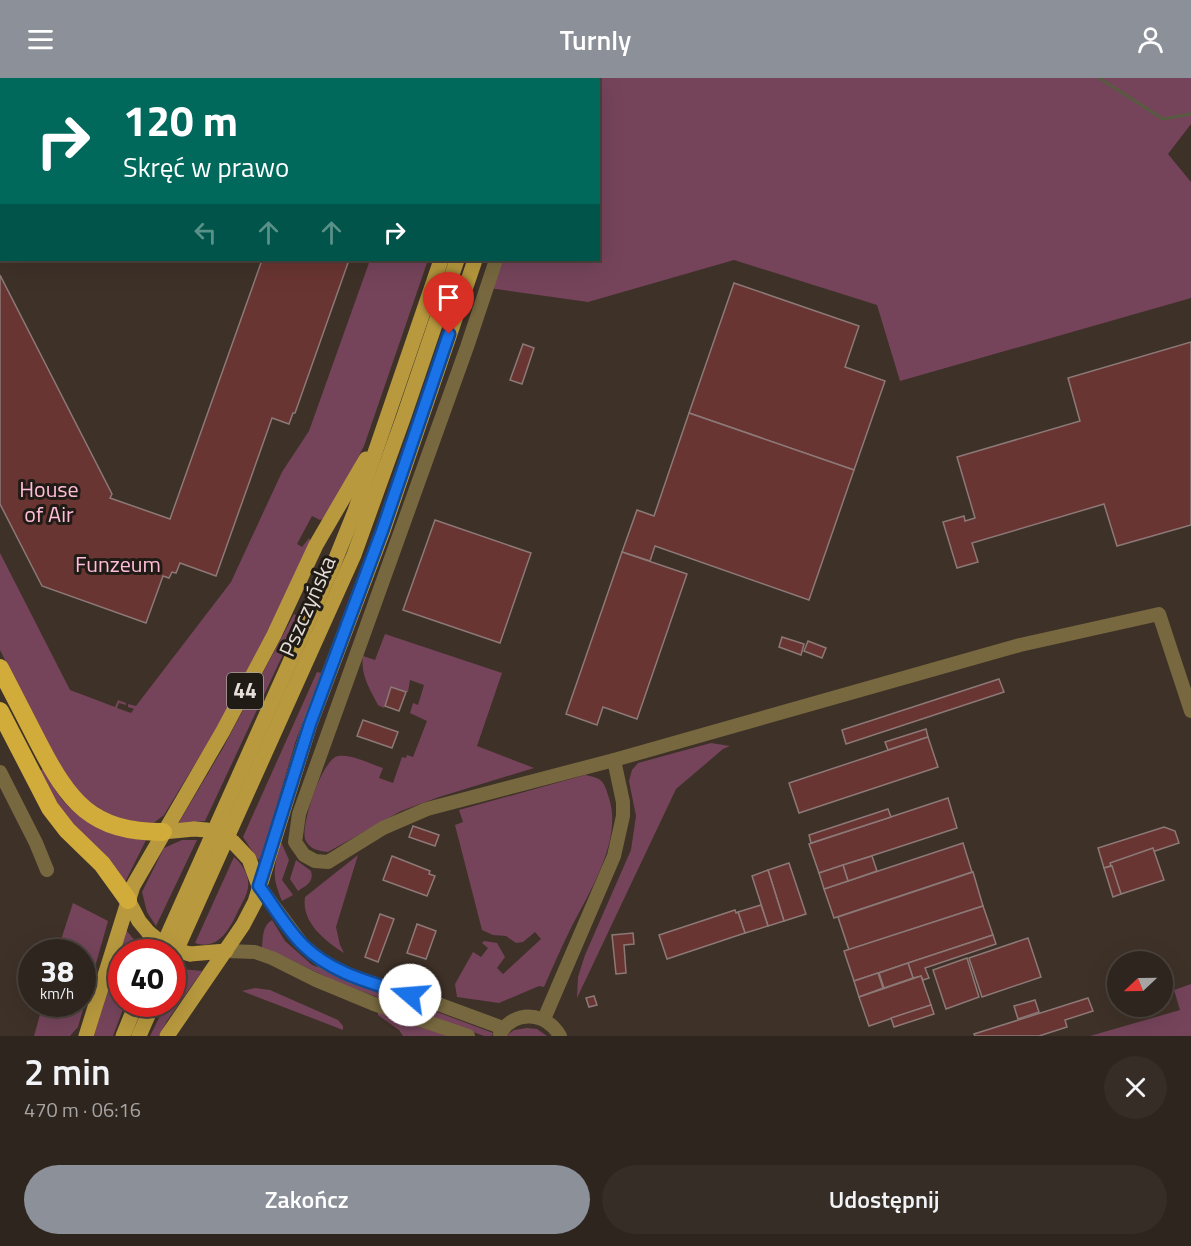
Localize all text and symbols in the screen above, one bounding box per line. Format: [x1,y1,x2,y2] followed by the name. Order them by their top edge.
[560,19,631,60] text: Turnly
[24,23,57,56] icon: menu
[1134,23,1167,56] icon: person
[123,88,238,152] text: 120 m
[24,102,102,180] icon: right
[123,146,289,187] text: Skręć w prawo
[189,216,222,249] icon: left
[252,216,285,249] icon: ahead
[315,216,348,249] icon: ahead
[378,216,411,249] icon: right
[423,272,474,334] pin
[432,281,465,314] icon: arrive
[19,472,79,531] park label: House of Air
[75,547,161,581] park label: Funzeum
[270,550,344,662] street label: Pszczyńska
[227,673,263,709] road number: 44
[108,939,186,1017] speed limit sign: 40
[40,948,74,994] text: 38
[1107,951,1173,1017] north arrow
[1107,951,1173,1017] map controls
[378,963,442,1027] position arrow
[40,982,74,1005] text: km/h
[24,1044,111,1099] text: 2 min
[1104,1056,1167,1119] button: close
[24,1094,141,1125] text: 470 m · 06:16
[24,1165,590,1234] button: Zakończ
[602,1165,1167,1234] button: Udostępnij

